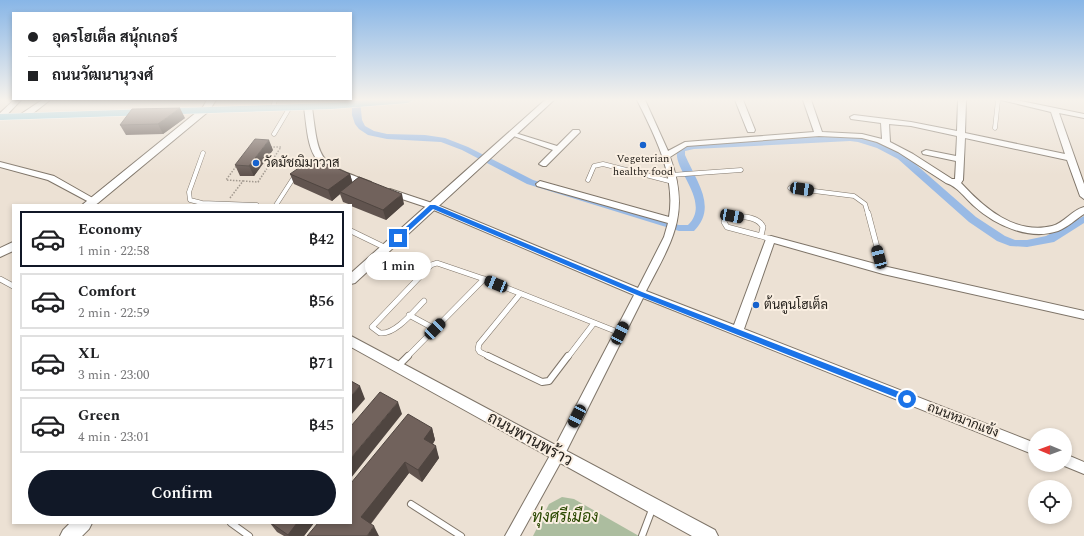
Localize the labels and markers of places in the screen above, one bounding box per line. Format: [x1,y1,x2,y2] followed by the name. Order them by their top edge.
[638,140,648,150] marker: Vegeterian healthy food
[613,150,673,180] place label: Vegeterian healthy food
[264,153,340,173] place label: วัดมัชฌิมาวาส
[251,158,261,168] marker: วัดมัชฌิมาวาส
[764,295,828,315] place label: ต้นคูนโฮเต็ล
[751,300,761,310] marker: ต้นคูนโฮเต็ล

